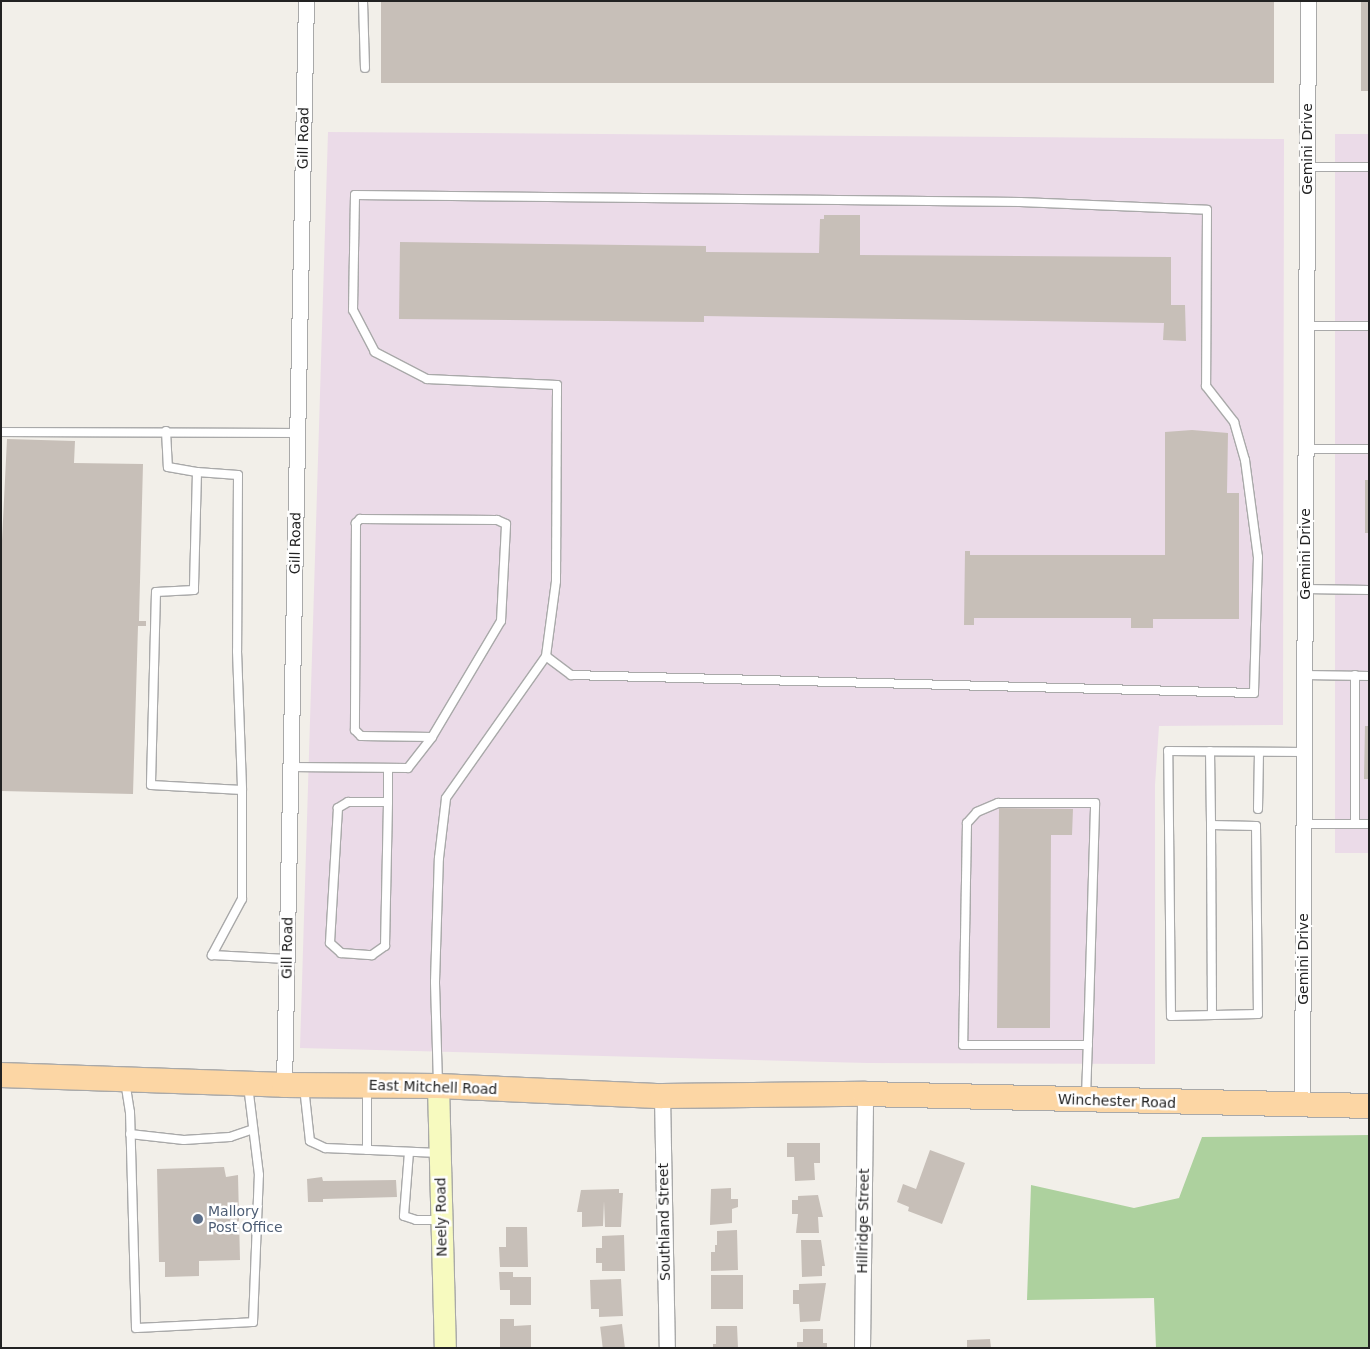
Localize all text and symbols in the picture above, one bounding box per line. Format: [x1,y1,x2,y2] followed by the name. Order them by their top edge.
[1299,103,1315,195] street label: Gemini Drive
[294,107,312,169] street label: Gill Road
[1297,508,1313,600] street label: Gemini Drive
[286,512,304,574] street label: Gill Road
[1295,913,1311,1005] street label: Gemini Drive
[278,917,296,979] street label: Gill Road
[368,1076,498,1098] street label: East Mitchell Road
[1058,1091,1176,1111] street label: Winchester Road
[655,1163,673,1281] street label: Southland Street
[854,1168,872,1274] street label: Hillridge Street
[432,1177,450,1257] street label: Neely Road
[208,1203,283,1236] place label: Mallory Post Office
[192,1213,204,1225] marker: Mallory Post Office

